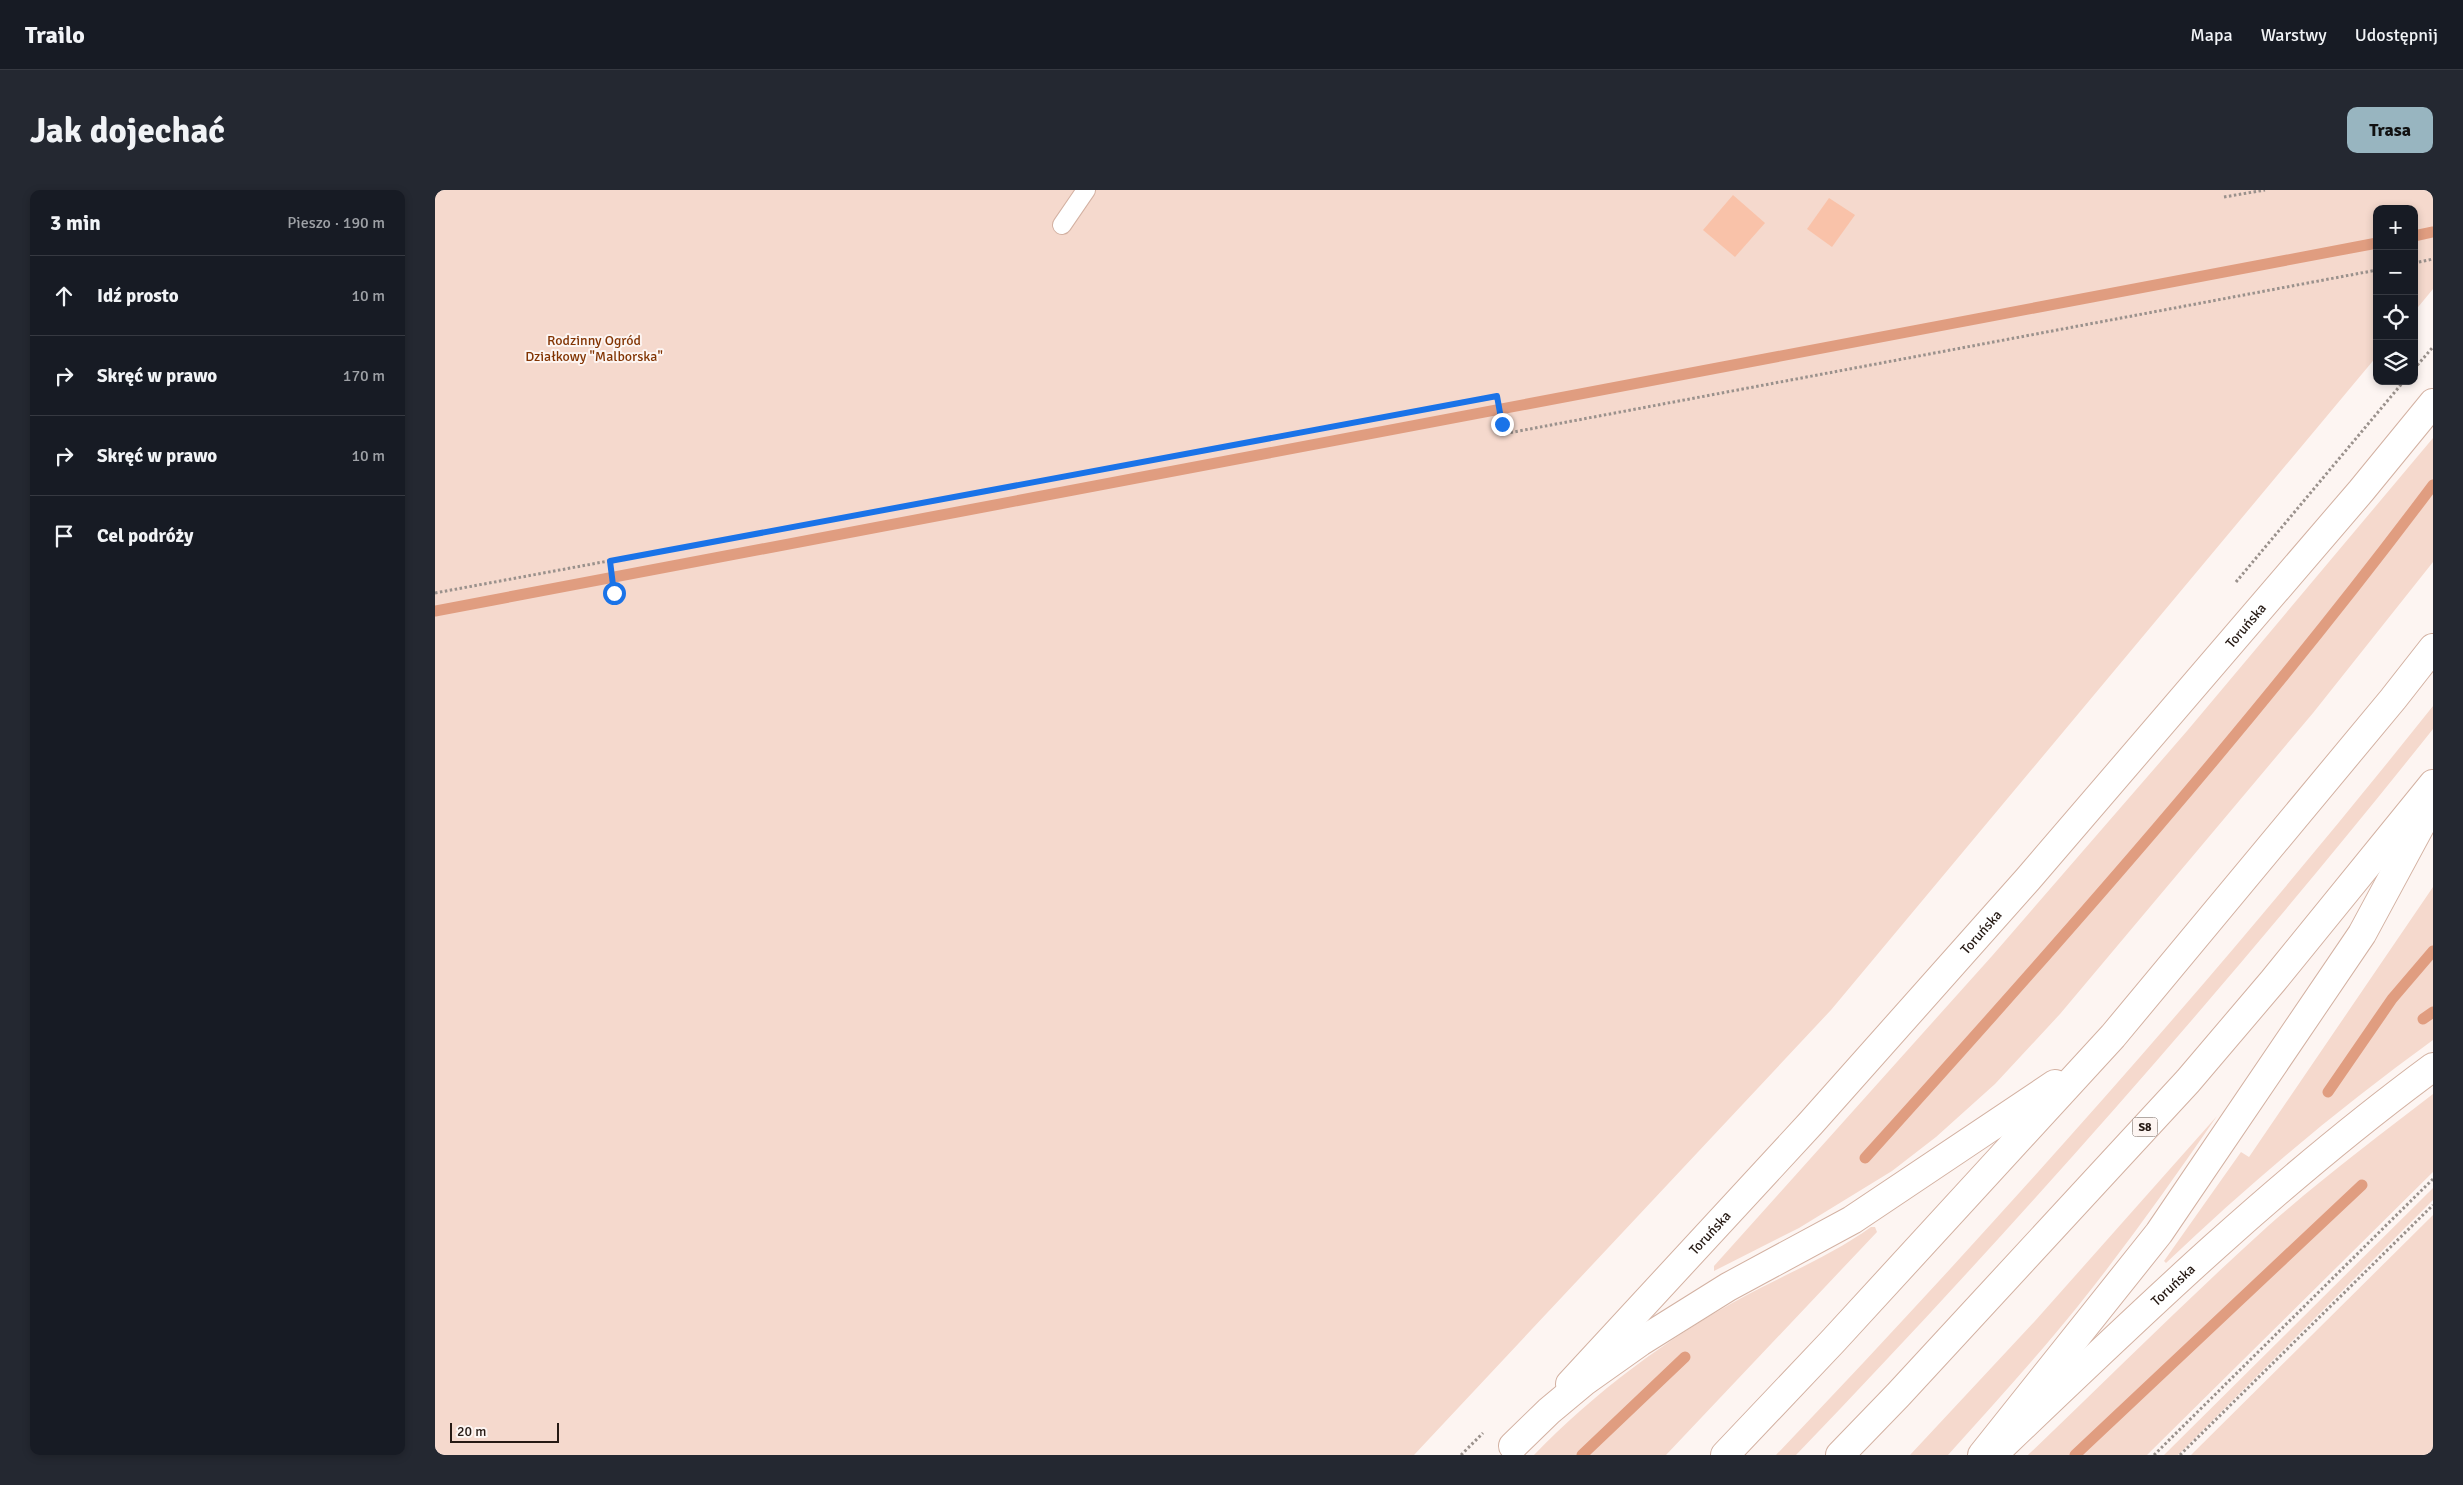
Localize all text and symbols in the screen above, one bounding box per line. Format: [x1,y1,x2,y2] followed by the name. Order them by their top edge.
[25,20,85,50] text: Trailo
[2190,24,2233,46] text: Mapa
[2261,24,2327,46] text: Warstwy
[2355,24,2438,46] text: Udostępnij
[2347,107,2433,153] button: Trasa
[30,109,225,152] text: Jak dojechać
[2373,205,2418,385] map controls
[2373,205,2418,250] button: +
[50,210,101,236] text: 3 min
[287,213,385,233] text: Pieszo · 190 m
[2373,250,2418,295] button: −
[50,282,78,310] icon: ahead
[97,284,179,308] text: Idź prosto
[351,286,385,306] text: 10 m
[2373,295,2418,340] button: locate
[525,332,663,365] park label: Rodzinny Ogród Działkowy "Malborska"
[2373,340,2418,385] button: layers
[50,362,78,390] icon: right
[97,364,217,388] text: Skręć w prawo
[343,366,385,386] text: 170 m
[1491,413,1514,436] route end
[50,442,78,470] icon: right
[97,444,217,468] text: Skręć w prawo
[351,446,385,466] text: 10 m
[50,522,78,550] icon: arrive
[97,524,193,548] text: Cel podróży
[603,582,626,605] route start
[2222,600,2270,652] street label: Toruńska
[1957,906,2006,958] street label: Toruńska
[2133,1118,2157,1136] road number: S8
[1686,1207,1735,1259] street label: Toruńska
[2148,1261,2199,1310] street label: Toruńska
[450,1420,559,1443] scale bar
[457,1423,486,1440] text: 20 m

